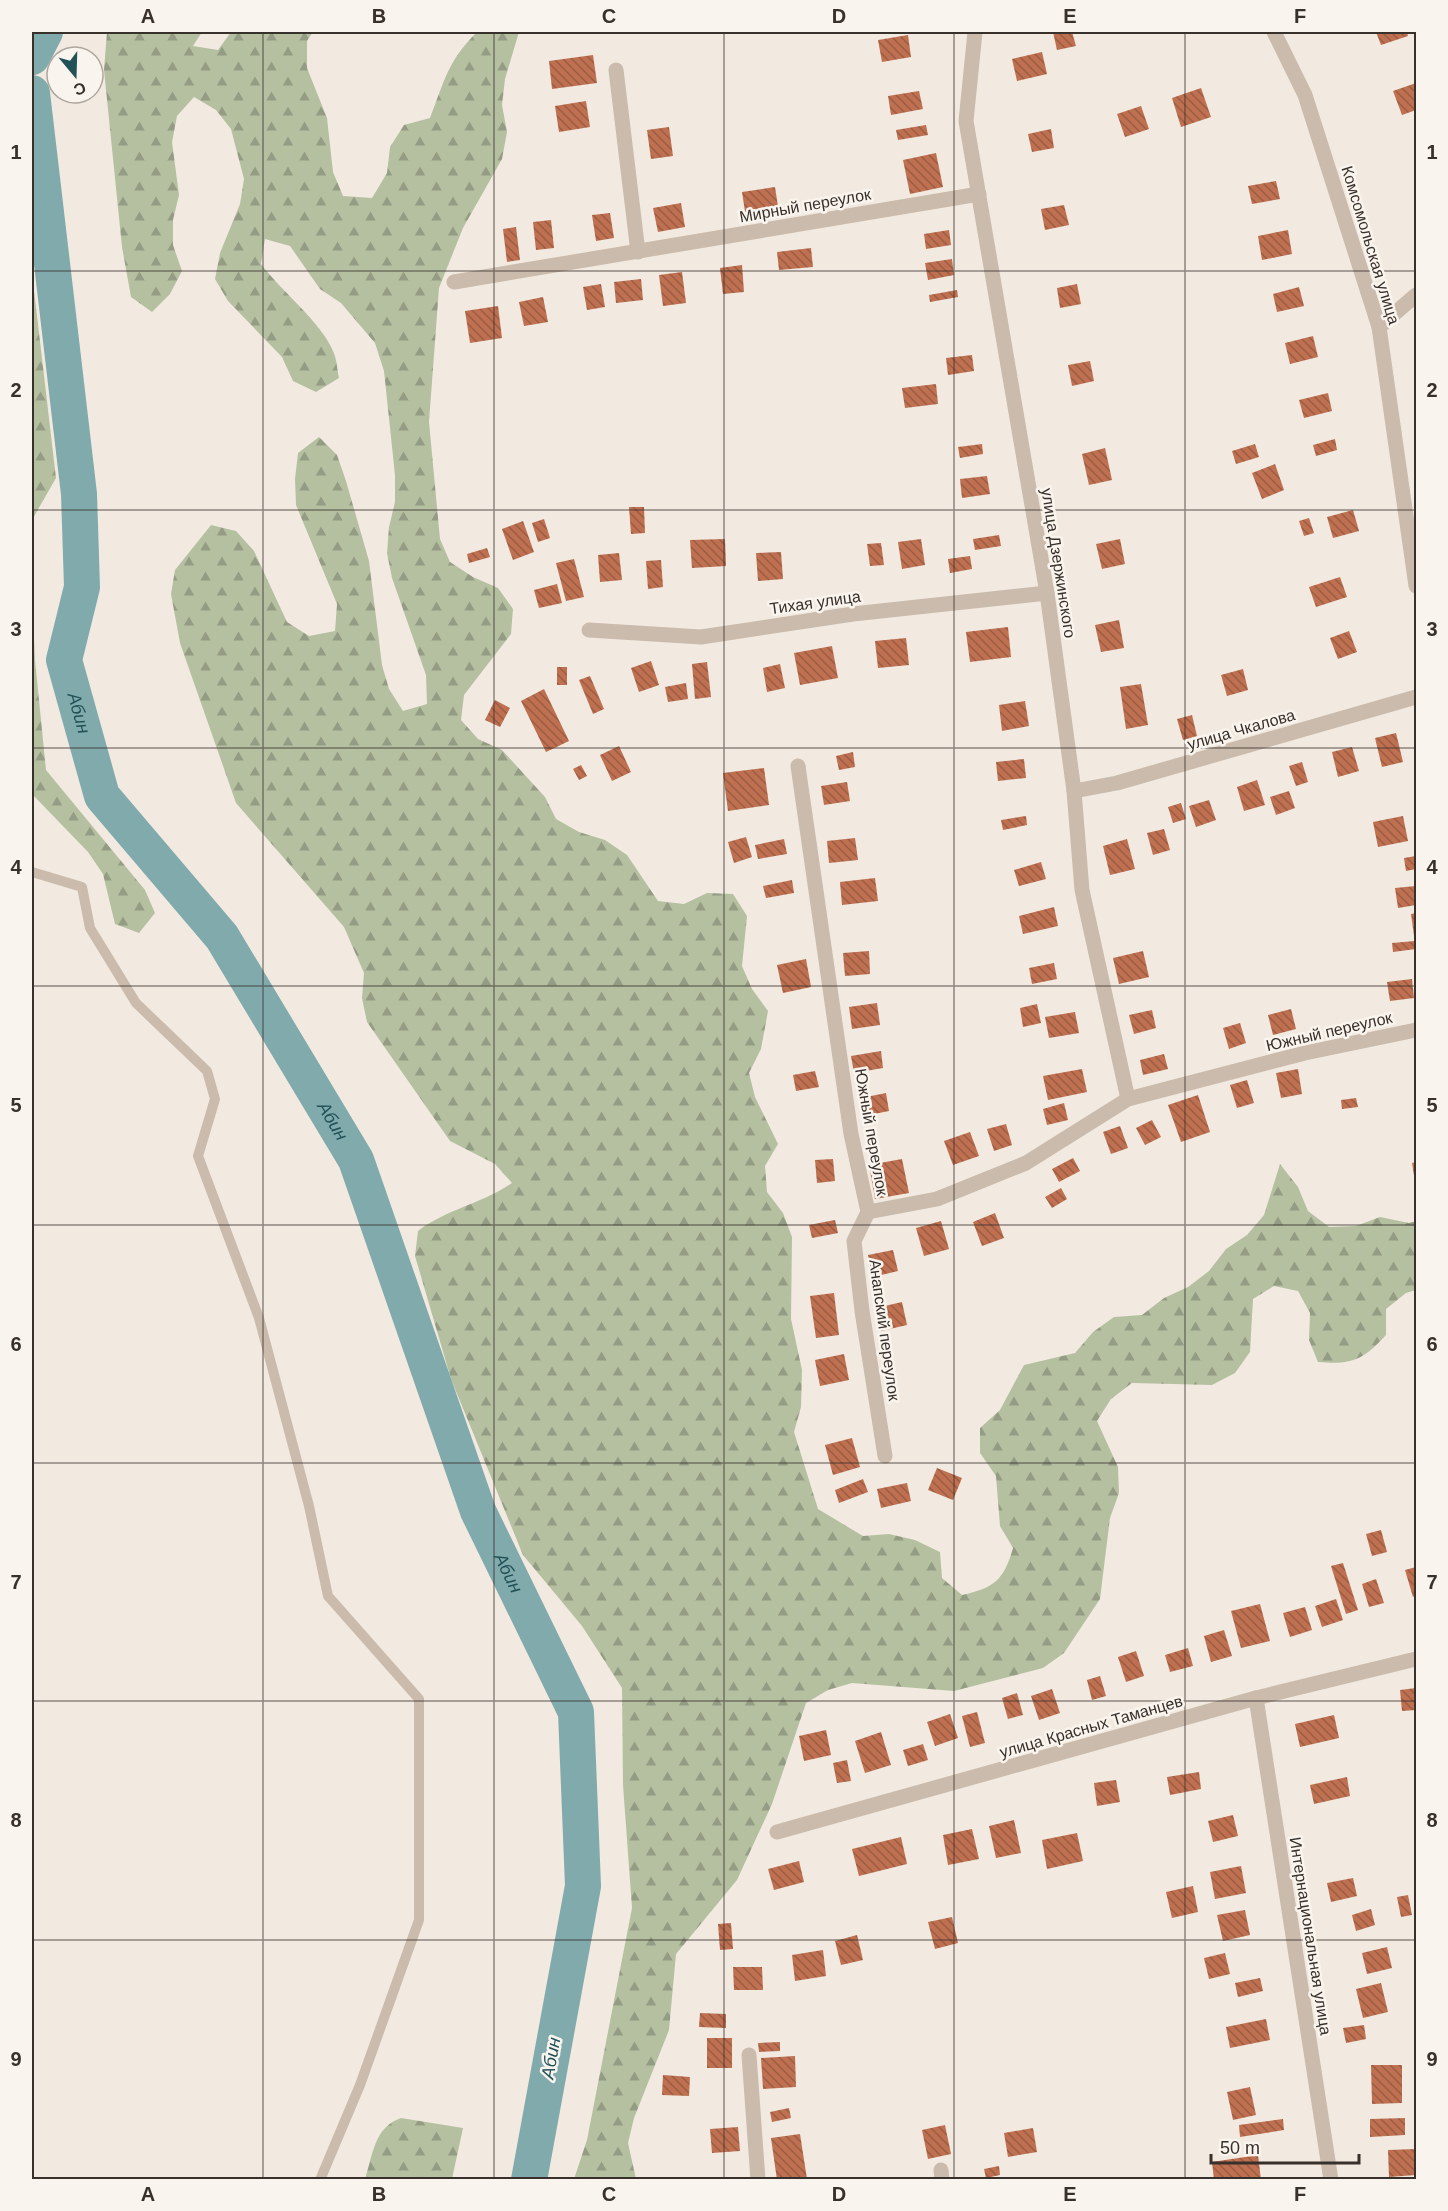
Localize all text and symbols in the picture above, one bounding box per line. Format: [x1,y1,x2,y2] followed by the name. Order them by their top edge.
[141,5,155,27] text: A
[372,5,386,27] text: B
[602,5,616,27] text: C
[832,5,846,27] text: D
[1063,5,1077,27] text: E
[1294,5,1306,27] text: F
[45,45,105,105] north arrow
[71,79,88,99] text: С
[10,141,22,163] text: 1
[1426,141,1438,163] text: 1
[1338,164,1403,327] street label: Комсомольская улица
[738,185,873,225] street label: Мирный переулок
[10,379,22,401] text: 2
[1426,379,1438,401] text: 2
[1038,487,1079,639] street label: улица Дзержинского
[768,588,862,617] street label: Тихая улица
[10,618,22,640] text: 3
[1426,618,1438,640] text: 3
[63,689,94,736] water label: Абин
[1185,706,1297,753] street label: улица Чкалова
[10,856,22,878] text: 4
[1426,856,1438,878] text: 4
[1264,1008,1395,1054] street label: Южный переулок
[852,1067,891,1198] street label: Южный переулок
[10,1094,22,1116] text: 5
[1426,1094,1438,1116] text: 5
[313,1097,352,1144] water label: Абин
[866,1258,903,1403] street label: Анапский переулок
[10,1333,22,1355] text: 6
[1426,1333,1438,1355] text: 6
[490,1549,526,1596] water label: Абин
[10,1571,22,1593] text: 7
[1426,1571,1438,1593] text: 7
[998,1692,1185,1761] street label: улица Красных Таманцев
[10,1809,22,1831] text: 8
[1426,1809,1438,1831] text: 8
[1286,1836,1335,2036] street label: Интернациональная улица
[537,2036,564,2081] water label: Абин
[10,2048,22,2070] text: 9
[1426,2048,1438,2070] text: 9
[1211,2127,1360,2165] scale bar
[1220,2138,1260,2158] text: 50 m
[141,2183,155,2205] text: A
[372,2183,386,2205] text: B
[602,2183,616,2205] text: C
[832,2183,846,2205] text: D
[1063,2183,1077,2205] text: E
[1294,2183,1306,2205] text: F

